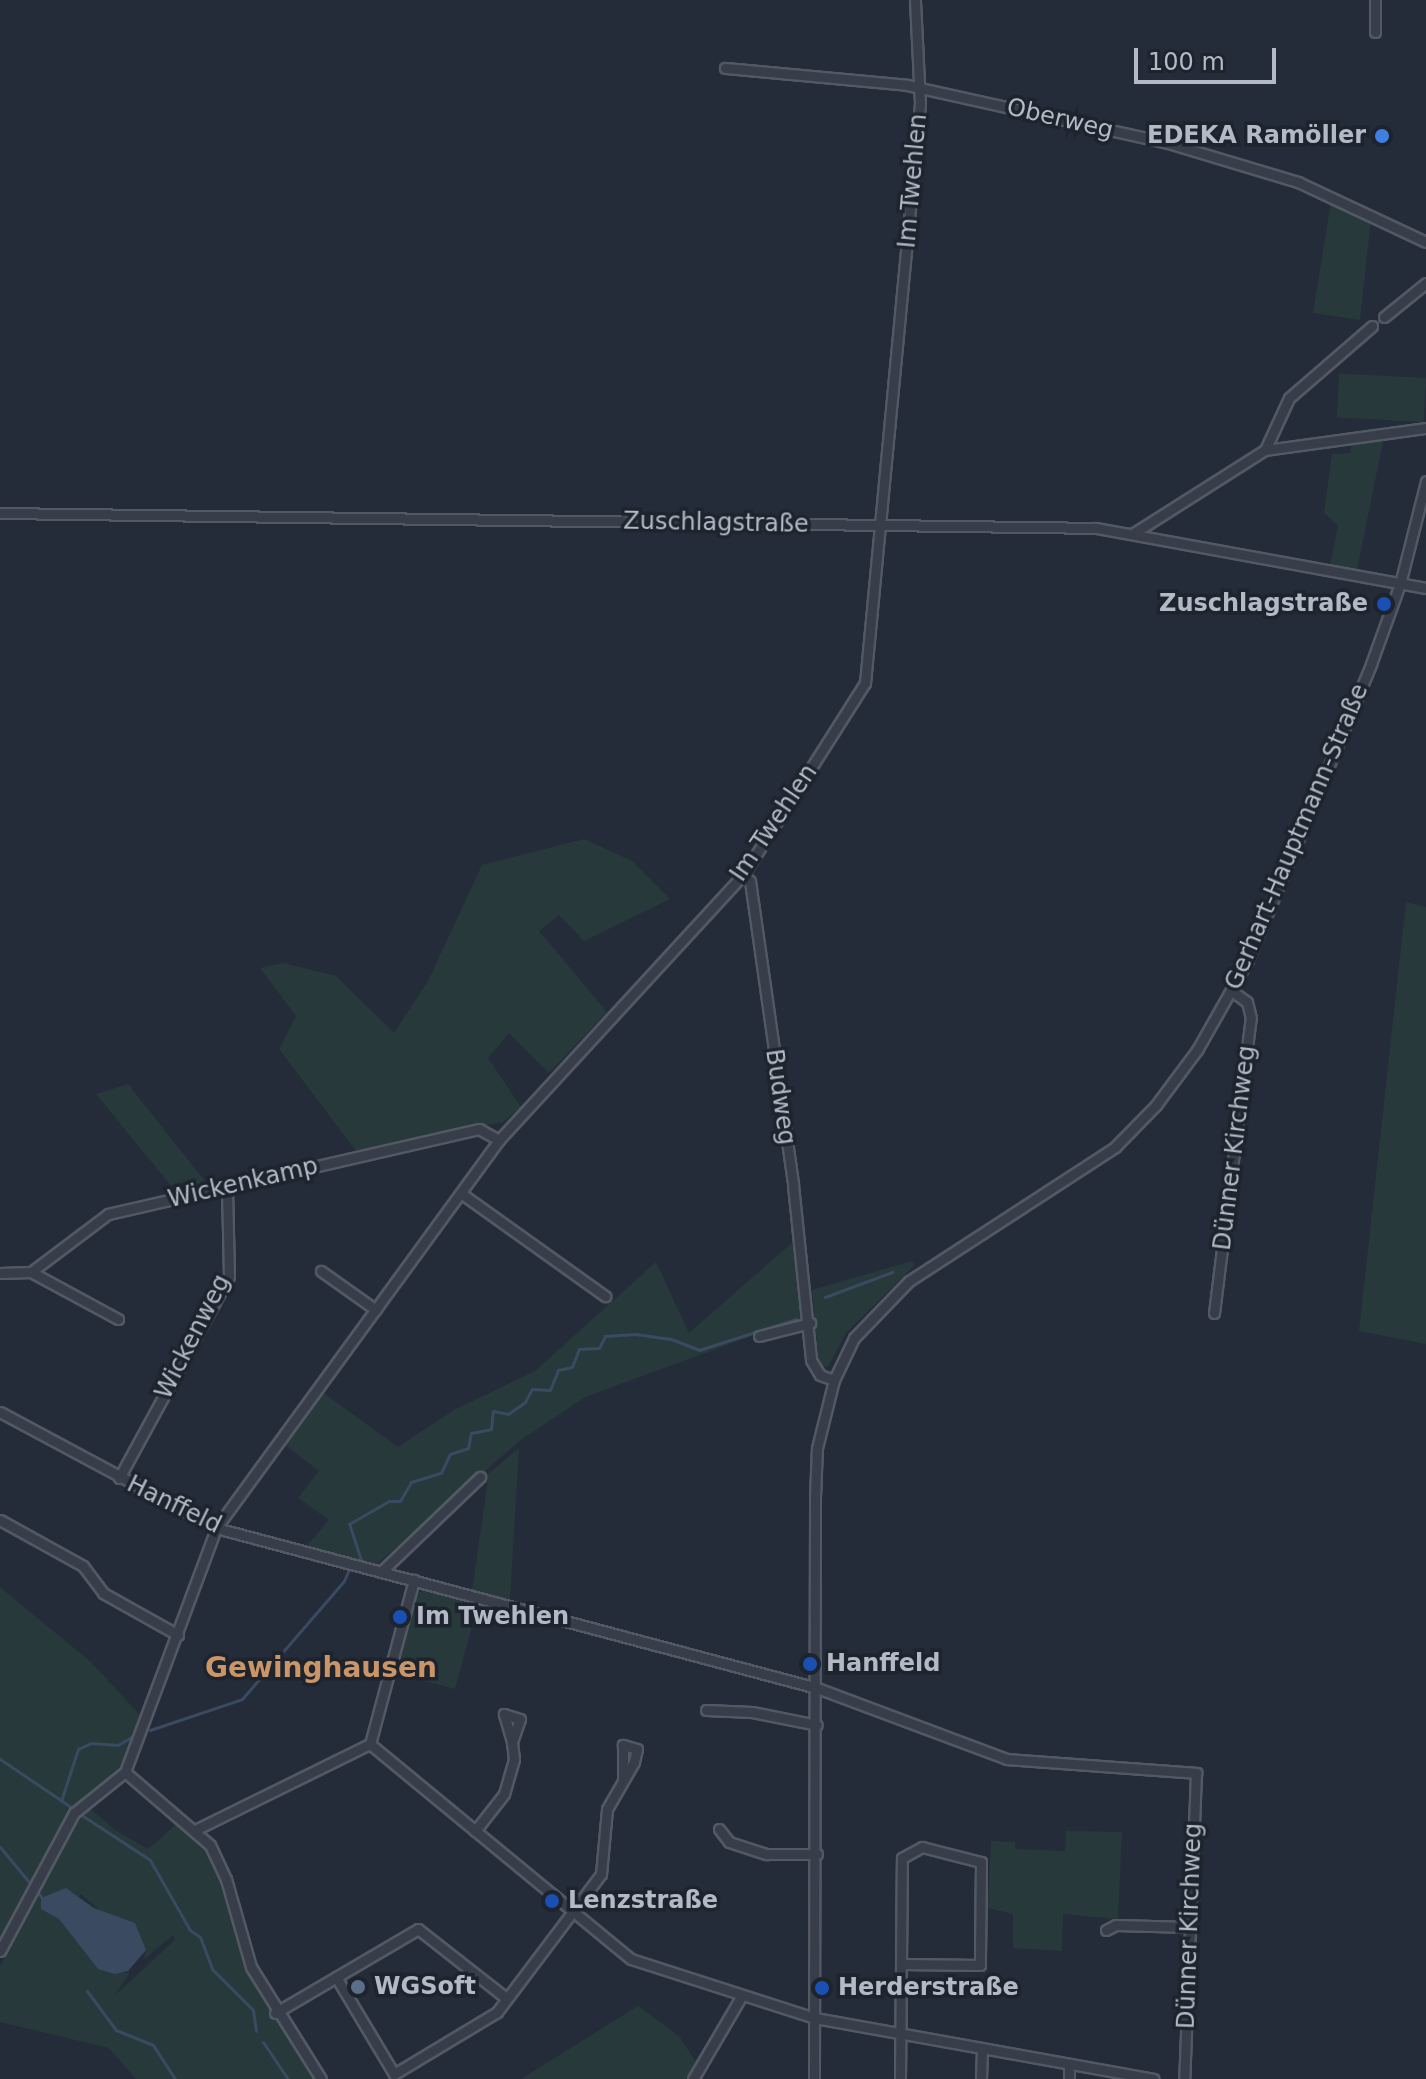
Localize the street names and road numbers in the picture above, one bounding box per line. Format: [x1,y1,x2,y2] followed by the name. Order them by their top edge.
[1004,93,1116,145] street label: Oberweg
[893,112,933,250] street label: Im Twehlen
[623,507,809,539] street label: Zuschlagstraße
[1219,680,1375,994] street label: Gerhart-Hauptmann-Straße
[724,759,824,887] street label: Im Twehlen
[1208,1044,1262,1252] street label: Dünner Kirchweg
[759,1047,801,1147] street label: Budweg
[165,1152,321,1214] street label: Wickenkamp
[149,1270,237,1404] street label: Wickenweg
[122,1470,226,1540] street label: Hanffeld
[1172,1822,1208,2030] street label: Dünner Kirchweg

